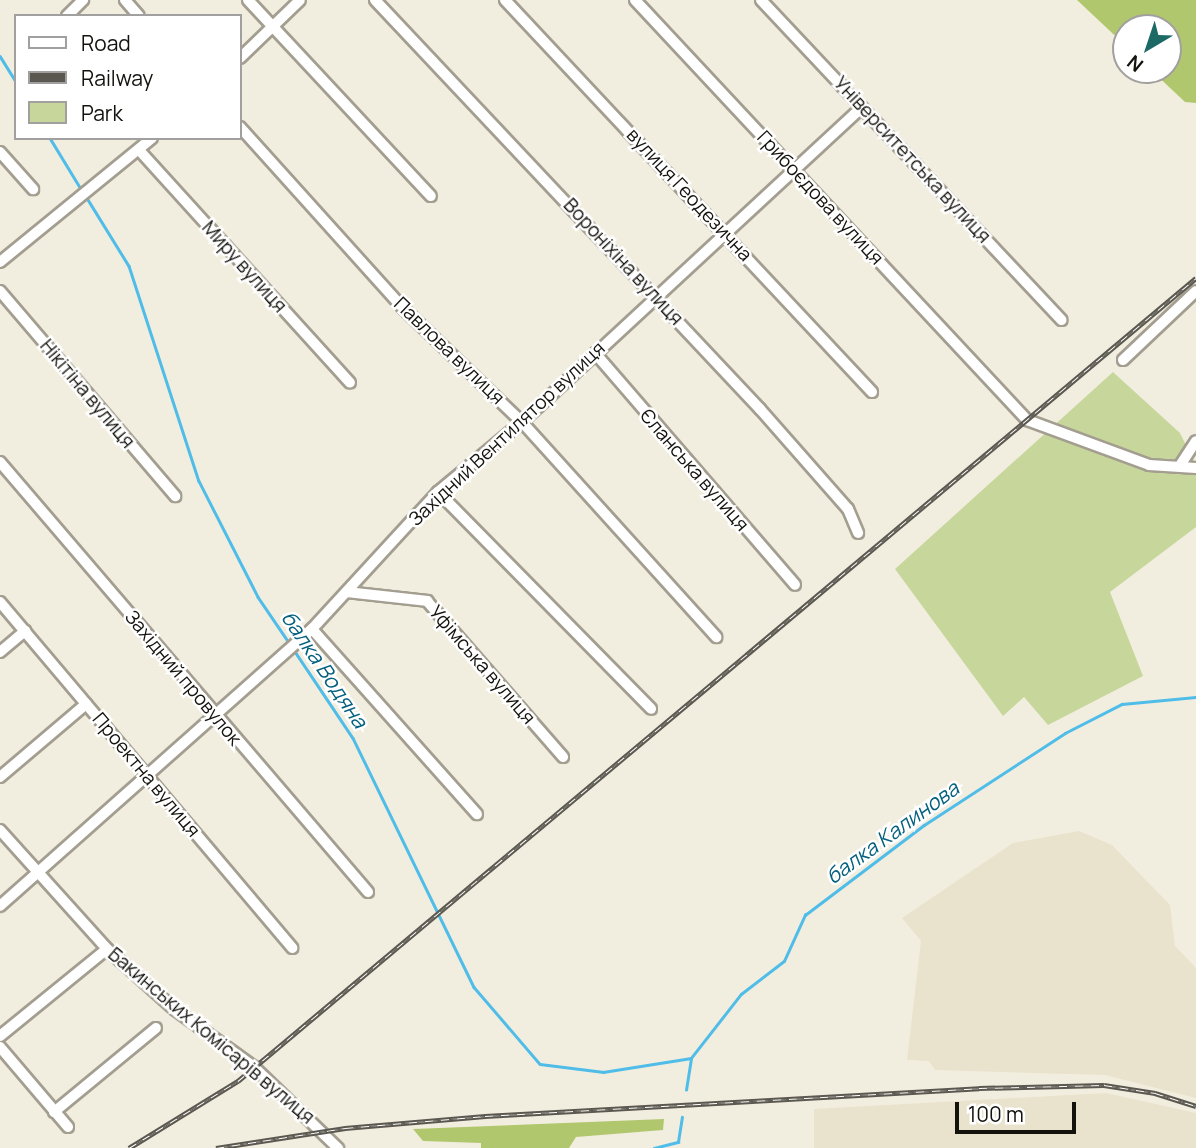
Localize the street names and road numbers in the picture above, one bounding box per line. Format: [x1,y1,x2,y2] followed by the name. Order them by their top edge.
[829,72,995,248] street label: Університетська вулиця
[622,124,756,266] street label: вулиця Геодезична
[752,126,888,270] street label: Грибоєдова вулиця
[558,194,688,330] street label: Вороніхіна вулиця
[197,217,291,317] street label: Миру вулиця
[389,293,509,409] street label: Павлова вулиця
[35,335,139,453] street label: Нікітіна вулиця
[404,337,610,531] street label: Західний Вентилятор вулиця
[635,404,753,536] street label: Єланська вулиця
[424,601,540,729] street label: Уфімська вулиця
[120,606,246,750] street label: Західний провулок
[87,708,205,842] street label: Проектна вулиця
[103,943,319,1129] street label: Бакинських Комісарів вулиця

